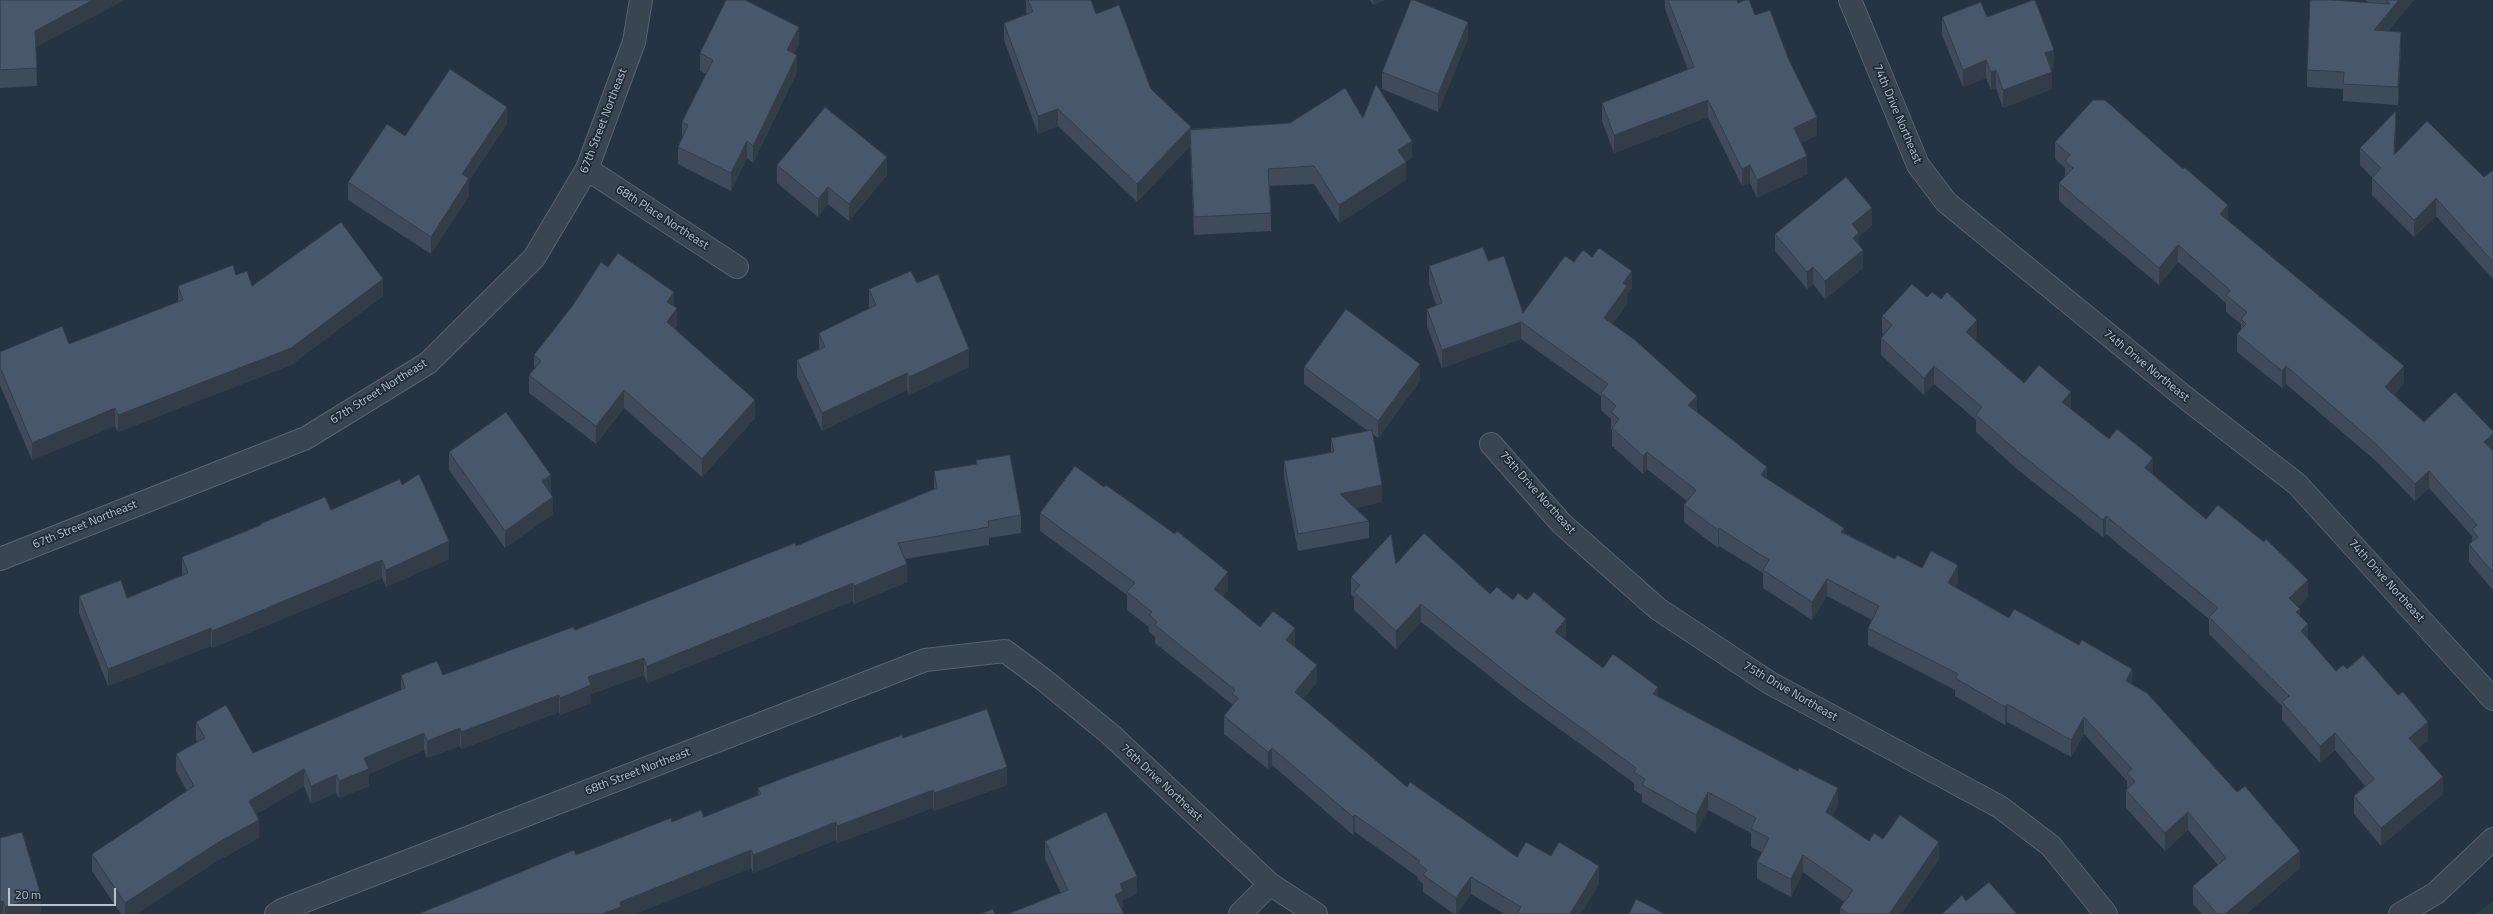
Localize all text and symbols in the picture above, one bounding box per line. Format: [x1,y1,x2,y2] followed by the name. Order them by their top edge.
[1870,62,1924,166] street label: 74th Drive Northeast
[577,66,631,176] street label: 67th Street Northeast
[613,183,711,253] street label: 68th Place Northeast
[2100,327,2192,405] street label: 74th Drive Northeast
[328,356,430,428] street label: 67th Street Northeast
[1496,449,1578,537] street label: 75th Drive Northeast
[31,497,139,553] street label: 67th Street Northeast
[2345,537,2427,625] street label: 74th Drive Northeast
[1740,659,1840,725] street label: 75th Drive Northeast
[1117,741,1205,825] street label: 76th Drive Northeast
[583,745,693,799] street label: 68th Street Northeast
[10,880,118,906] scale bar
[15,885,41,904] text: 20 m

